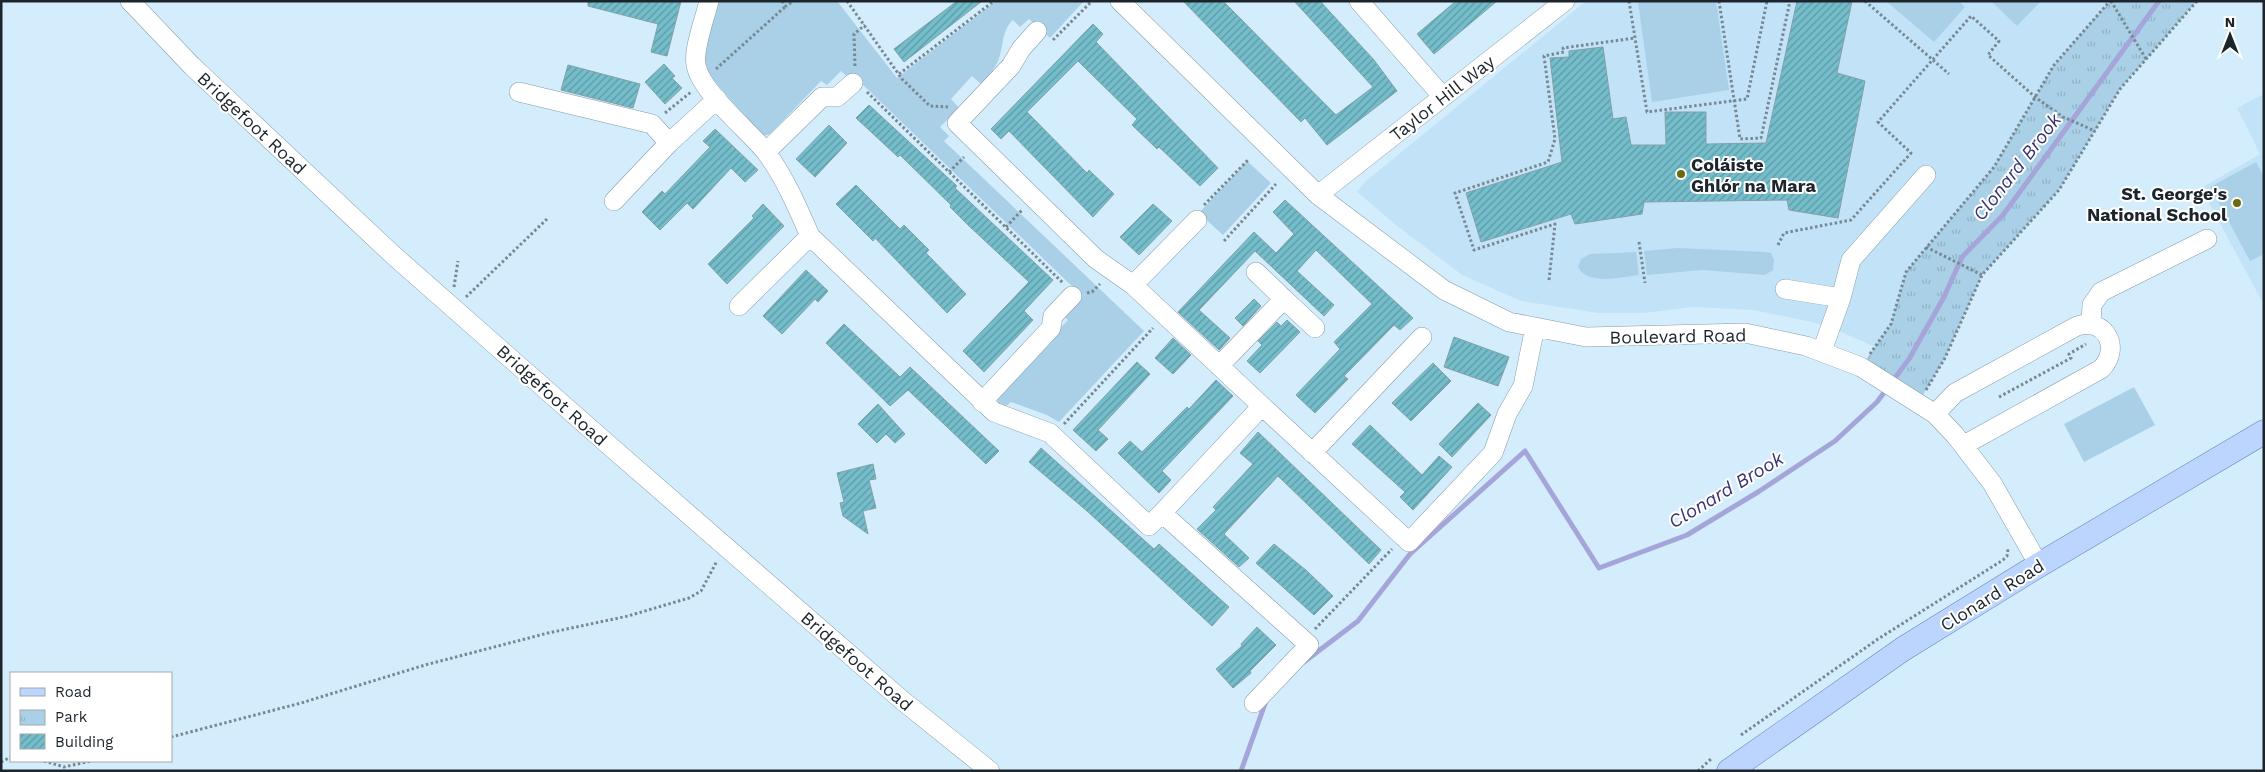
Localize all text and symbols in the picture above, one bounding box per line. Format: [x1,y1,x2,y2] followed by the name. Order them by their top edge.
[2205,10,2255,60] north arrow
[2225,14,2235,30] text: N
[1385,50,1499,145] street label: Taylor Hill Way
[193,67,311,179] street label: Bridgefoot Road
[1968,108,2067,225] water label: Clonard Brook
[1691,154,1816,196] place label: Coláiste Ghlór na Mara
[1675,168,1687,180] marker: Coláiste Ghlór na Mara
[2087,183,2227,225] place label: St. George's National School
[2231,197,2243,209] marker: St. George's National School
[1609,324,1747,348] street label: Boulevard Road
[493,340,611,450] street label: Bridgefoot Road
[1664,446,1788,533] water label: Clonard Brook
[1936,555,2048,635] street label: Clonard Road
[797,607,917,715] street label: Bridgefoot Road
[10,672,172,762] legend
[55,683,92,701] text: Road
[55,708,88,726] text: Park
[55,733,113,751] text: Building

